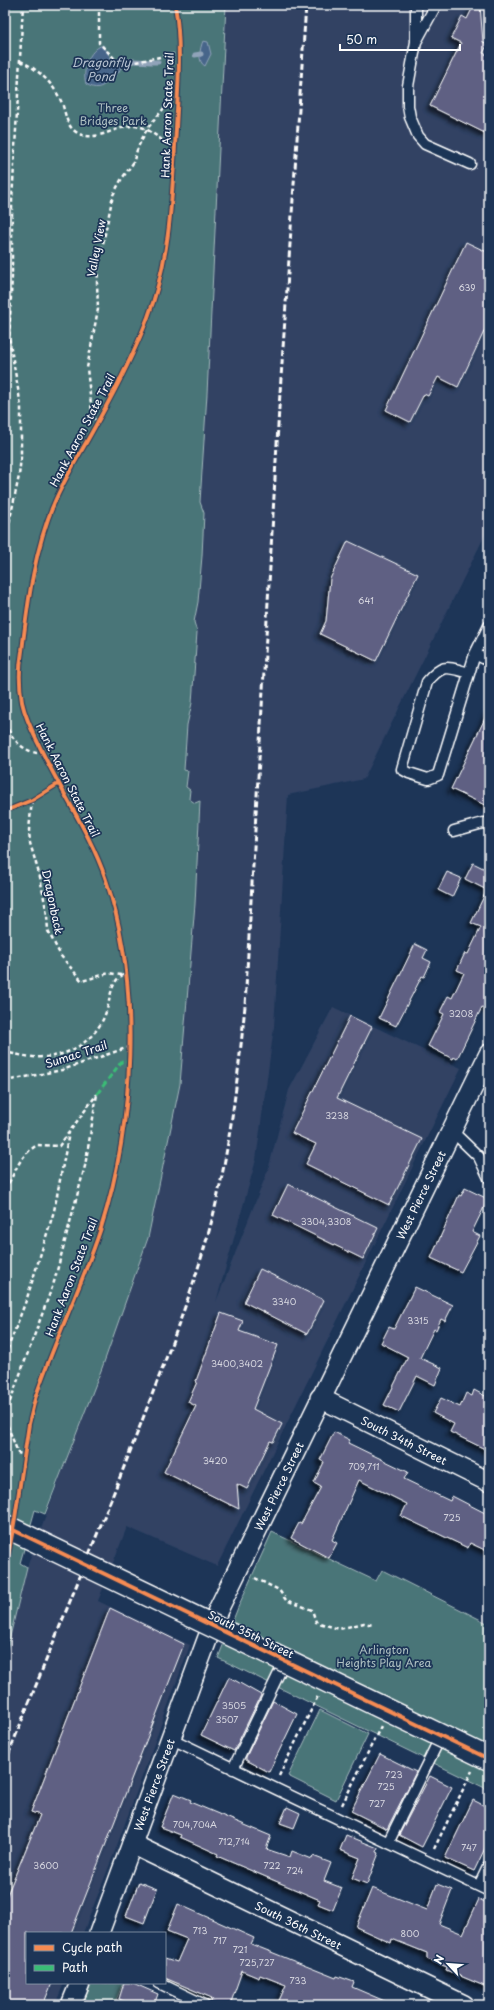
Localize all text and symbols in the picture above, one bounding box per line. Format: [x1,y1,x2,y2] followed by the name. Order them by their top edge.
[340,26,460,52] scale bar
[346,30,377,48] text: 50 m
[156,52,178,178] street label: Hank Aaron State Trail
[72,53,131,85] water label: Dragonfly Pond
[79,99,147,129] park label: Three Bridges Park
[82,217,110,278] street label: Valley View
[458,280,476,294] house number: 639
[45,370,119,490] street label: Hank Aaron State Trail
[358,593,374,607] house number: 641
[32,720,104,840] street label: Hank Aaron State Trail
[38,868,68,936] street label: Dragonback
[449,1006,473,1020] house number: 3208
[43,1036,109,1072] street label: Sumac Trail
[325,1108,349,1122] house number: 3238
[391,1147,450,1242] street label: West Pierce Street
[301,1214,351,1228] house number: 3304,3308
[41,1215,101,1339] street label: Hank Aaron State Trail
[272,1294,297,1308] house number: 3340
[407,1313,429,1327] house number: 3315
[211,1356,263,1370] house number: 3400,3402
[358,1411,450,1468] street label: South 34th Street
[249,1438,308,1534] street label: West Pierce Street
[203,1453,228,1467] house number: 3420
[348,1459,380,1473] house number: 709,711
[444,1510,461,1524] house number: 725
[205,1606,297,1662] street label: South 35th Street
[337,1641,431,1671] park label: Arlington Heights Play Area
[222,1698,246,1712] house number: 3505
[216,1712,238,1726] house number: 3507
[129,1736,179,1833] street label: West Pierce Street
[385,1767,403,1781] house number: 723
[378,1779,395,1793] house number: 725
[369,1796,385,1810] house number: 727
[173,1817,217,1831] house number: 704,704A
[218,1834,250,1848] house number: 712,714
[461,1840,477,1854] house number: 747
[33,1858,59,1872] house number: 3600
[263,1858,281,1872] house number: 722
[286,1863,304,1877] house number: 724
[252,1896,345,1953] street label: South 36th Street
[193,1923,207,1937] house number: 713
[401,1926,420,1940] house number: 800
[26,1932,166,1984] legend
[213,1933,227,1947] house number: 717
[62,1938,123,1956] text: Cycle path
[233,1942,247,1956] house number: 721
[428,1944,468,1984] north arrow
[429,1951,448,1967] text: N
[240,1955,274,1969] house number: 725,727
[62,1958,88,1976] text: Path
[290,1973,306,1987] house number: 733

